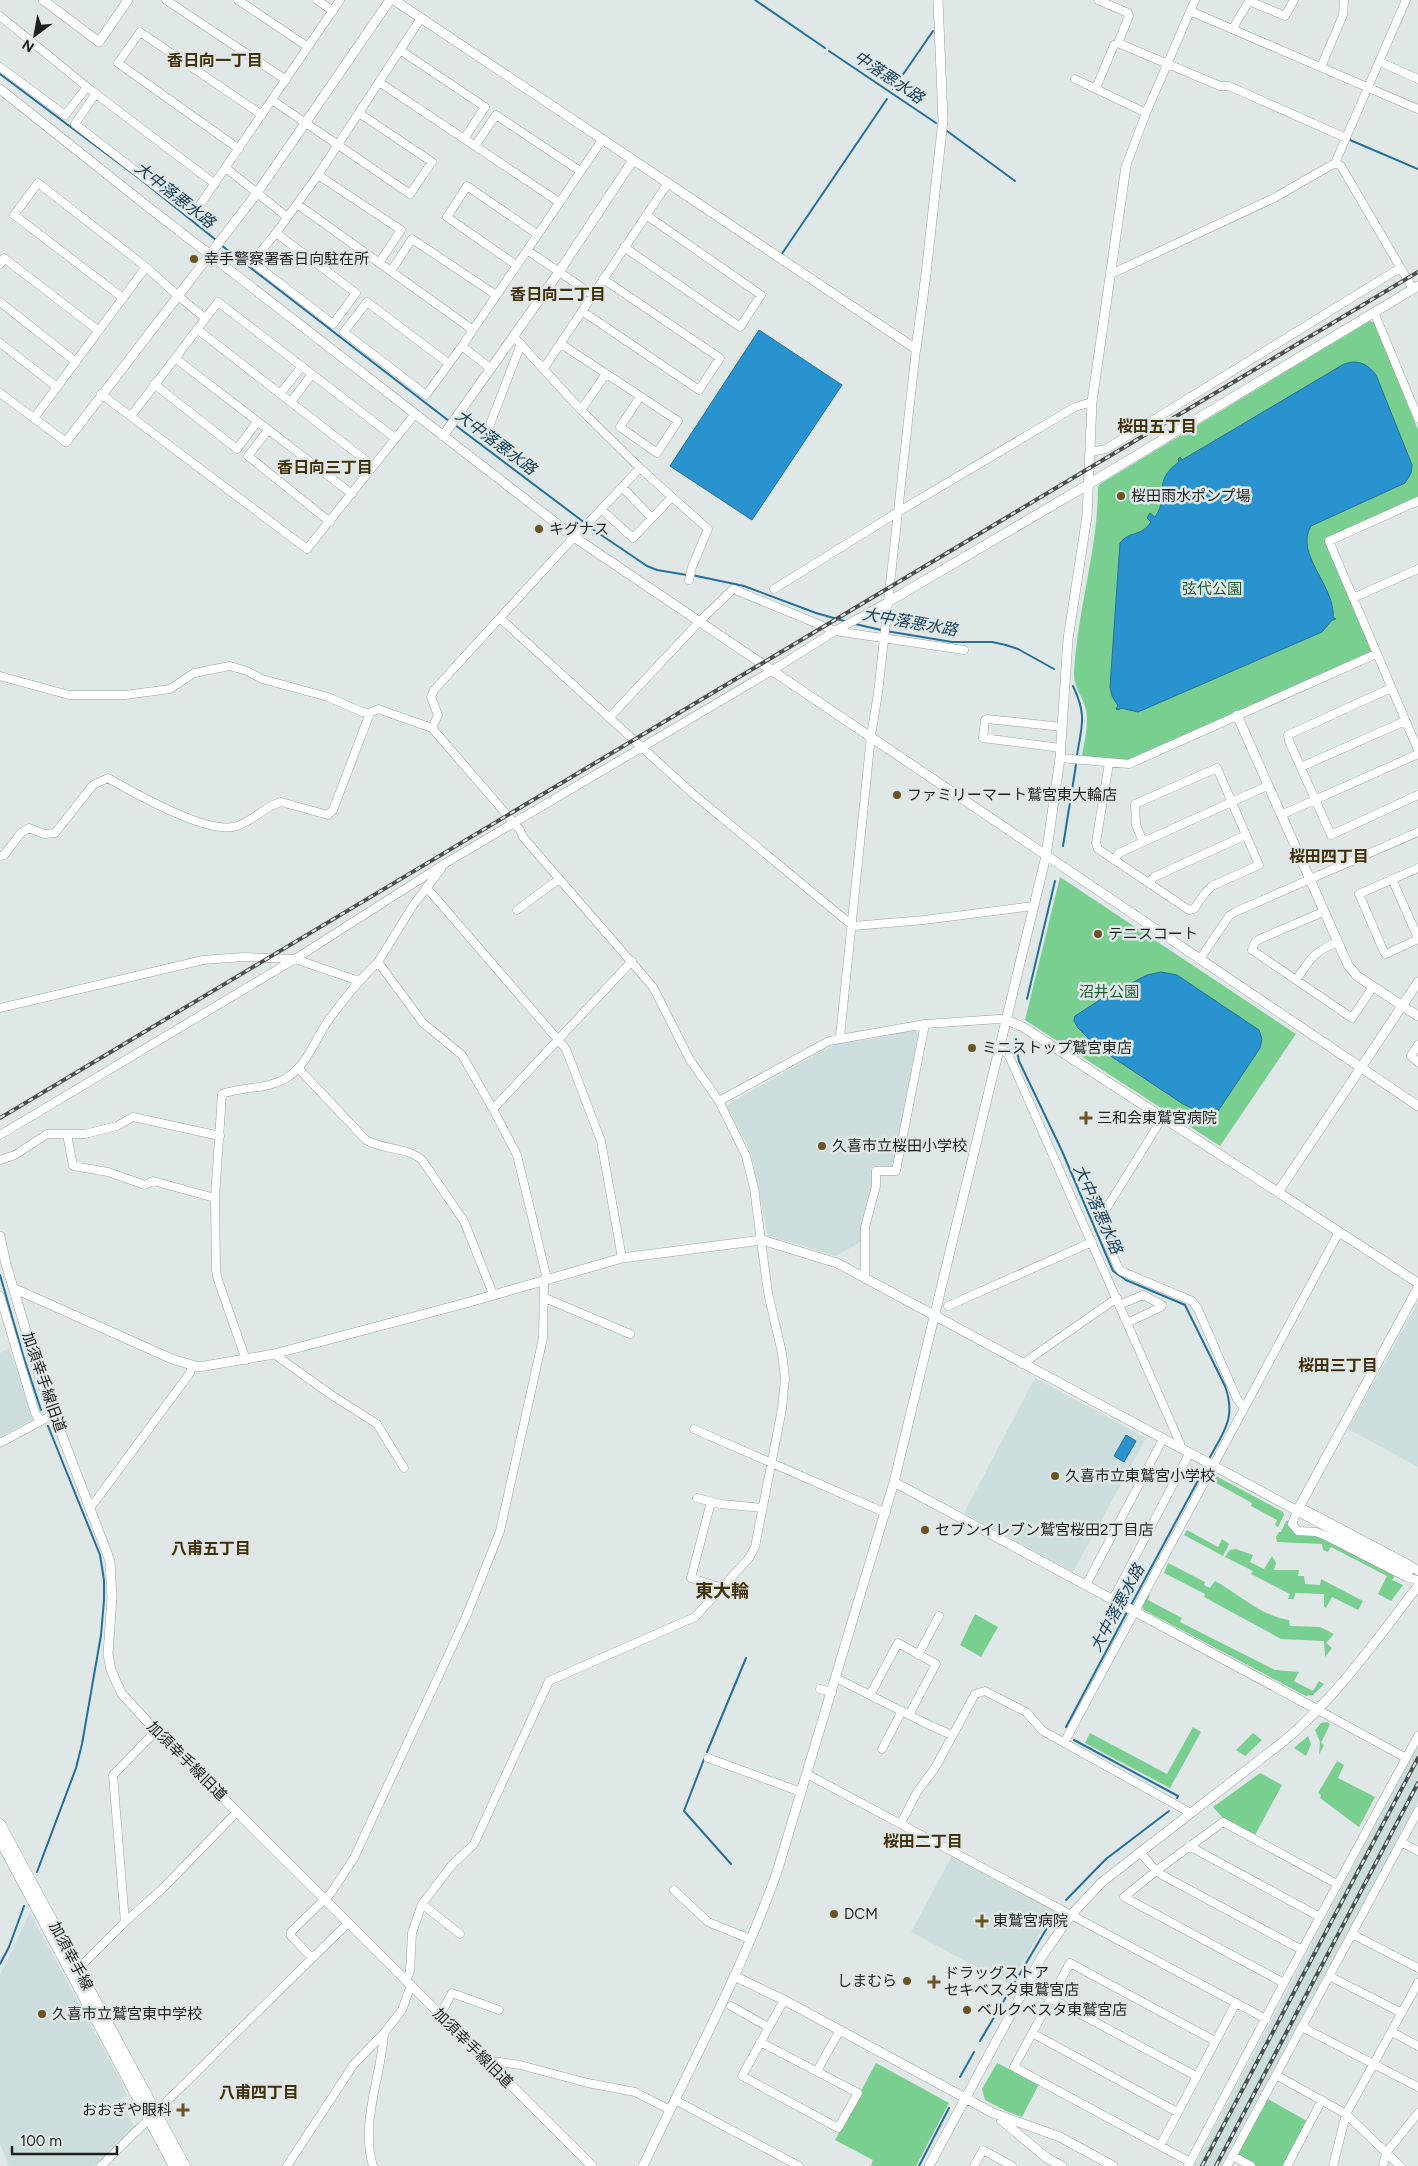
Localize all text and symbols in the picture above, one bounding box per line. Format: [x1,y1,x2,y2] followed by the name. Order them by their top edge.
[10,10,60,60] north arrow
[19,36,37,56] text: N
[851,47,929,108] water label: 中落悪水路
[167,51,263,70] district label: 香日向一丁目
[131,158,220,233] water label: 大中落悪水路
[204,250,369,268] place label: 幸手警察署香日向駐在所
[188,253,200,265] marker: 幸手警察署香日向駐在所
[510,285,606,304] district label: 香日向二丁目
[452,406,542,480] water label: 大中落悪水路
[1117,417,1197,436] district label: 桜田五丁目
[277,458,373,477] district label: 香日向三丁目
[1131,487,1251,505] place label: 桜田雨水ポンプ場
[1115,490,1127,502] marker: 桜田雨水ポンプ場
[549,520,609,538] place label: キグナス
[533,523,545,535] marker: キグナス
[1182,580,1242,598] park label: 弦代公園
[861,604,961,640] water label: 大中落悪水路
[907,786,1117,804] place label: ファミリーマート鷲宮東大輪店
[891,789,903,801] marker: ファミリーマート鷲宮東大輪店
[1289,847,1369,866] district label: 桜田四丁目
[1108,925,1198,943] place label: テニスコート
[1092,928,1104,940] marker: テニスコート
[1079,983,1139,1001] park label: 沼井公園
[982,1039,1132,1057] place label: ミニストップ鷲宮東店
[966,1042,978,1054] marker: ミニストップ鷲宮東店
[1097,1109,1217,1127] place label: 三和会東鷲宮病院
[1079,1111,1093,1125] marker: 三和会東鷲宮病院
[832,1137,967,1155] place label: 久喜市立桜田小学校
[816,1140,828,1152] marker: 久喜市立桜田小学校
[1070,1161,1127,1259] water label: 大中落悪水路
[18,1329,70,1435] street label: 加須幸手線旧道
[1298,1356,1378,1375] district label: 桜田三丁目
[1065,1467,1215,1485] place label: 久喜市立東鷲宮小学校
[1049,1470,1061,1482] marker: 久喜市立東鷲宮小学校
[935,1521,1153,1539] place label: セブンイレブン鷲宮桜田2丁目店
[919,1524,931,1536] marker: セブンイレブン鷲宮桜田2丁目店
[171,1539,251,1558] district label: 八甫五丁目
[1086,1559,1149,1655] water label: 大中落悪水路
[695,1580,749,1602] district label: 東大輪
[144,1718,230,1804] street label: 加須幸手線旧道
[883,1832,963,1851] district label: 桜田二丁目
[844,1905,878,1923] place label: DCM
[828,1908,840,1920] marker: DCM
[993,1912,1068,1930] place label: 東鷲宮病院
[975,1914,989,1928] marker: 東鷲宮病院
[45,1919,97,1993] street label: 加須幸手線
[944,1964,1079,1999] place label: ドラッグストア セキベスタ東鷲宮店
[837,1972,897,1990] place label: しまむら
[901,1975,913,1987] marker: しまむら
[928,1976,940,1988] marker: ドラッグストア セキベスタ東鷲宮店
[977,2001,1127,2019] place label: ベルクベスタ東鷲宮店
[961,2004,973,2016] marker: ベルクベスタ東鷲宮店
[52,2005,202,2023] place label: 久喜市立鷲宮東中学校
[430,2005,516,2091] street label: 加須幸手線旧道
[36,2008,48,2020] marker: 久喜市立鷲宮東中学校
[219,2083,299,2102] district label: 八甫四丁目
[82,2101,172,2119] place label: おおぎや眼科
[176,2103,190,2117] marker: おおぎや眼科
[12,2124,118,2156] scale bar
[20,2132,62,2150] text: 100 m

